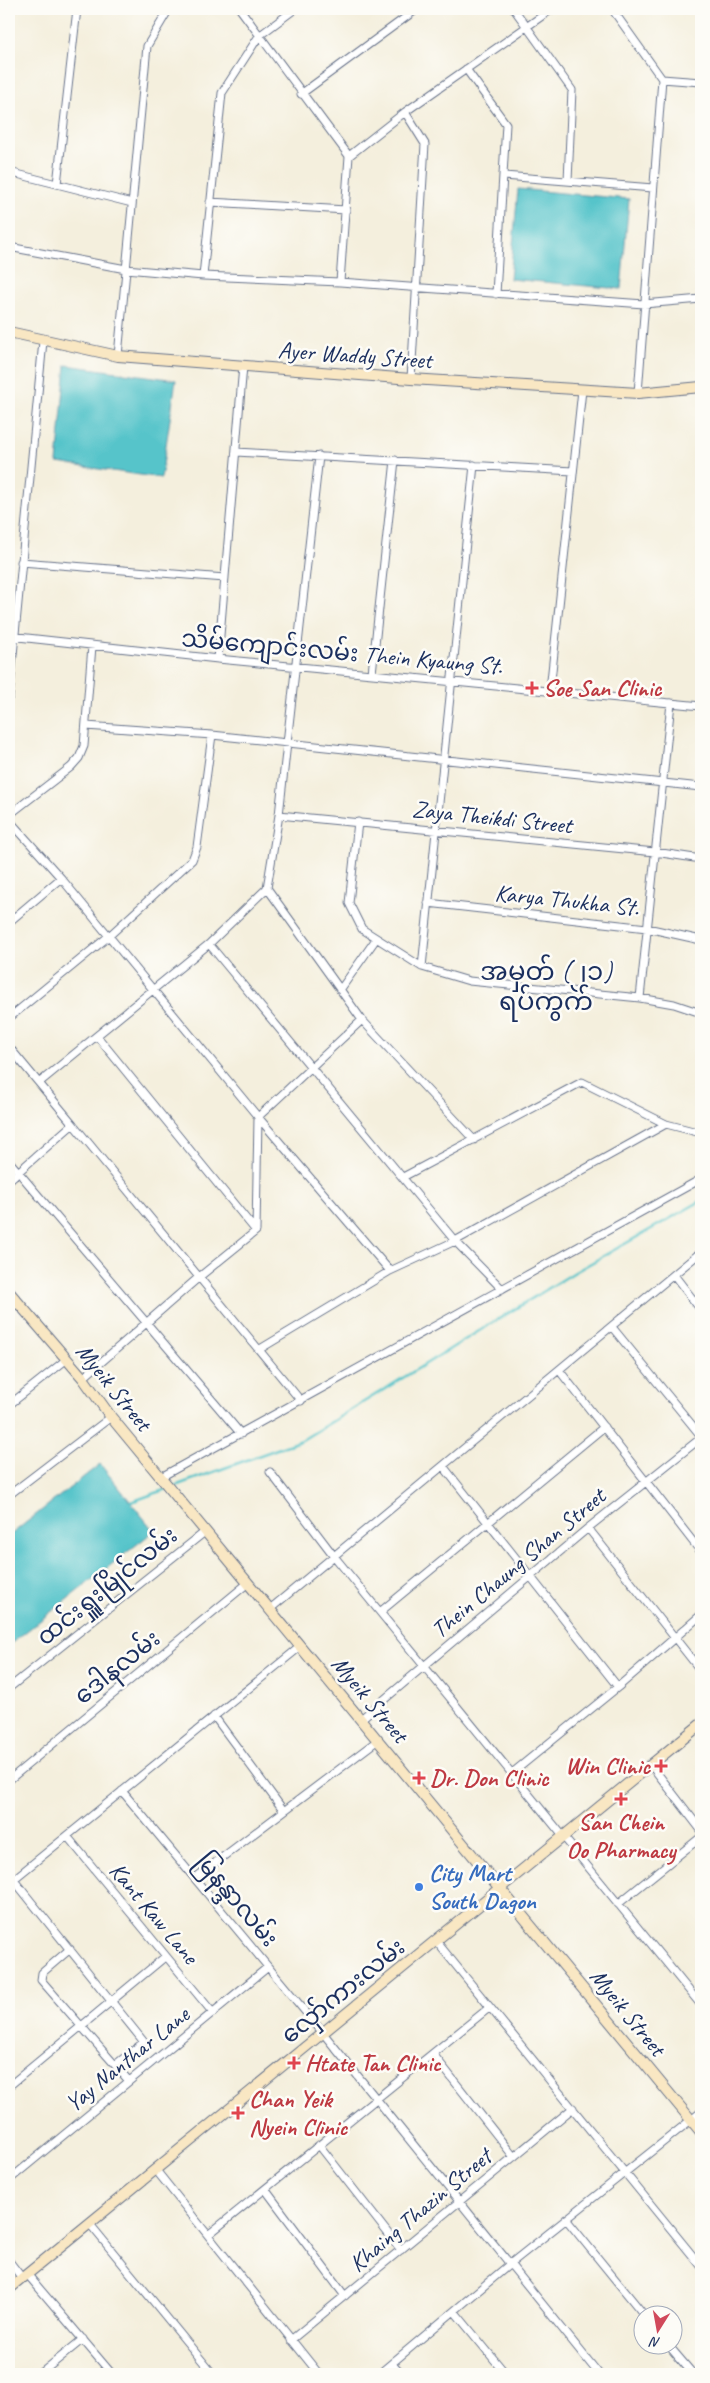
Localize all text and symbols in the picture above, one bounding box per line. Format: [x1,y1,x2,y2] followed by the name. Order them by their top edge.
[277,335,435,375] street label: Ayer Waddy Street
[180,622,504,685] street label: သိမ်ကျောင်းလမ်း Thein Kyaung St.
[543,673,662,703] place label: Soe San Clinic
[525,681,539,695] marker: Soe San Clinic
[411,794,575,841] street label: Zaya Theikdi Street
[493,878,641,923] street label: Karya Thukha St.
[480,954,613,1022] district label: အမှတ် (၂၁) ရပ်ကွက်
[70,1337,160,1438] street label: Myeik Street
[425,1480,613,1645] street label: Thein Chaung Shan Street
[30,1519,186,1655] street label: ထင်းရှူးမြိုင်လမ်း
[67,1623,169,1714] street label: ဒေါနလမ်း
[325,1649,416,1750] street label: Myeik Street
[565,1751,651,1781] place label: Win Clinic
[654,1759,668,1773] marker: Win Clinic
[430,1763,550,1793] place label: Dr. Don Clinic
[412,1771,426,1785] marker: Dr. Don Clinic
[615,1793,627,1805] marker: San Chein Oo Pharmacy
[567,1807,677,1865] place label: San Chein Oo Pharmacy
[186,1846,286,1956] street label: မြနန္ဒာလမ်း
[103,1856,207,1972] street label: Kant Kaw Lane
[429,1858,537,1916] place label: City Mart South Dagon
[413,1881,425,1893] marker: City Mart South Dagon
[274,1931,413,2053] street label: လှော်ကားလမ်း
[584,1962,674,2063] street label: Myeik Street
[59,1998,197,2118] street label: Yay Nanthar Lane
[305,2048,442,2078] place label: Htate Tan Clinic
[287,2056,301,2070] marker: Htate Tan Clinic
[249,2084,349,2142] place label: Chan Yeik Nyein Clinic
[231,2106,245,2120] marker: Chan Yeik Nyein Clinic
[343,2140,500,2278] street label: Khaing Thazin Street
[632,2306,682,2356] north arrow
[647,2333,661,2351] text: N

